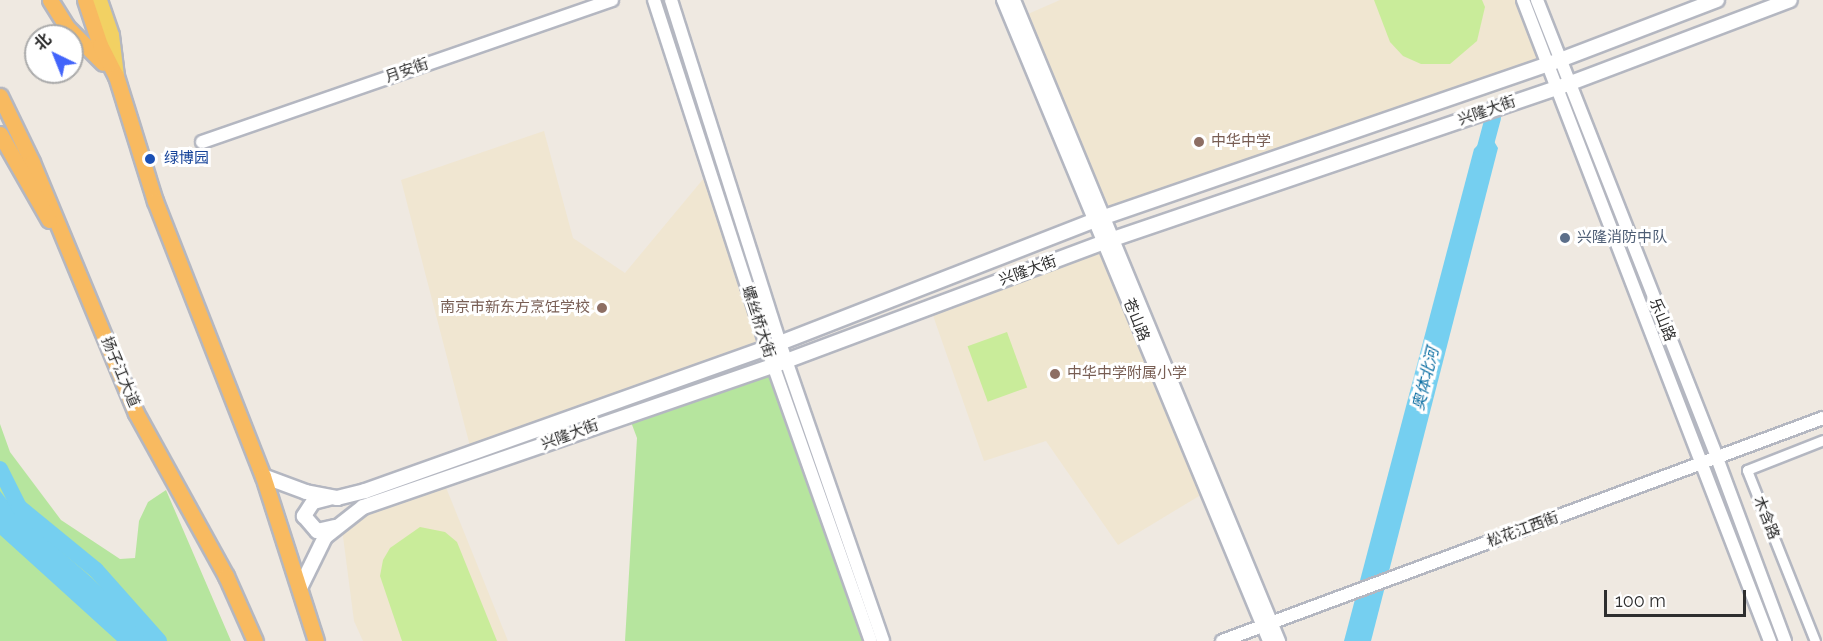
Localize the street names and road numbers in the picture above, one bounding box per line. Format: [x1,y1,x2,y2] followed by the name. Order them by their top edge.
[383,55,431,87] street label: 月安街
[1456,93,1518,129] street label: 兴隆大街
[997,252,1059,290] street label: 兴隆大街
[738,284,778,360] street label: 螺丝桥大街
[1119,296,1153,344] street label: 苍山路
[1645,296,1679,344] street label: 乐山路
[97,334,143,410] street label: 扬子江大道
[539,416,601,454] street label: 兴隆大街
[1749,494,1783,542] street label: 木含路
[1485,509,1561,551] street label: 松花江西街

